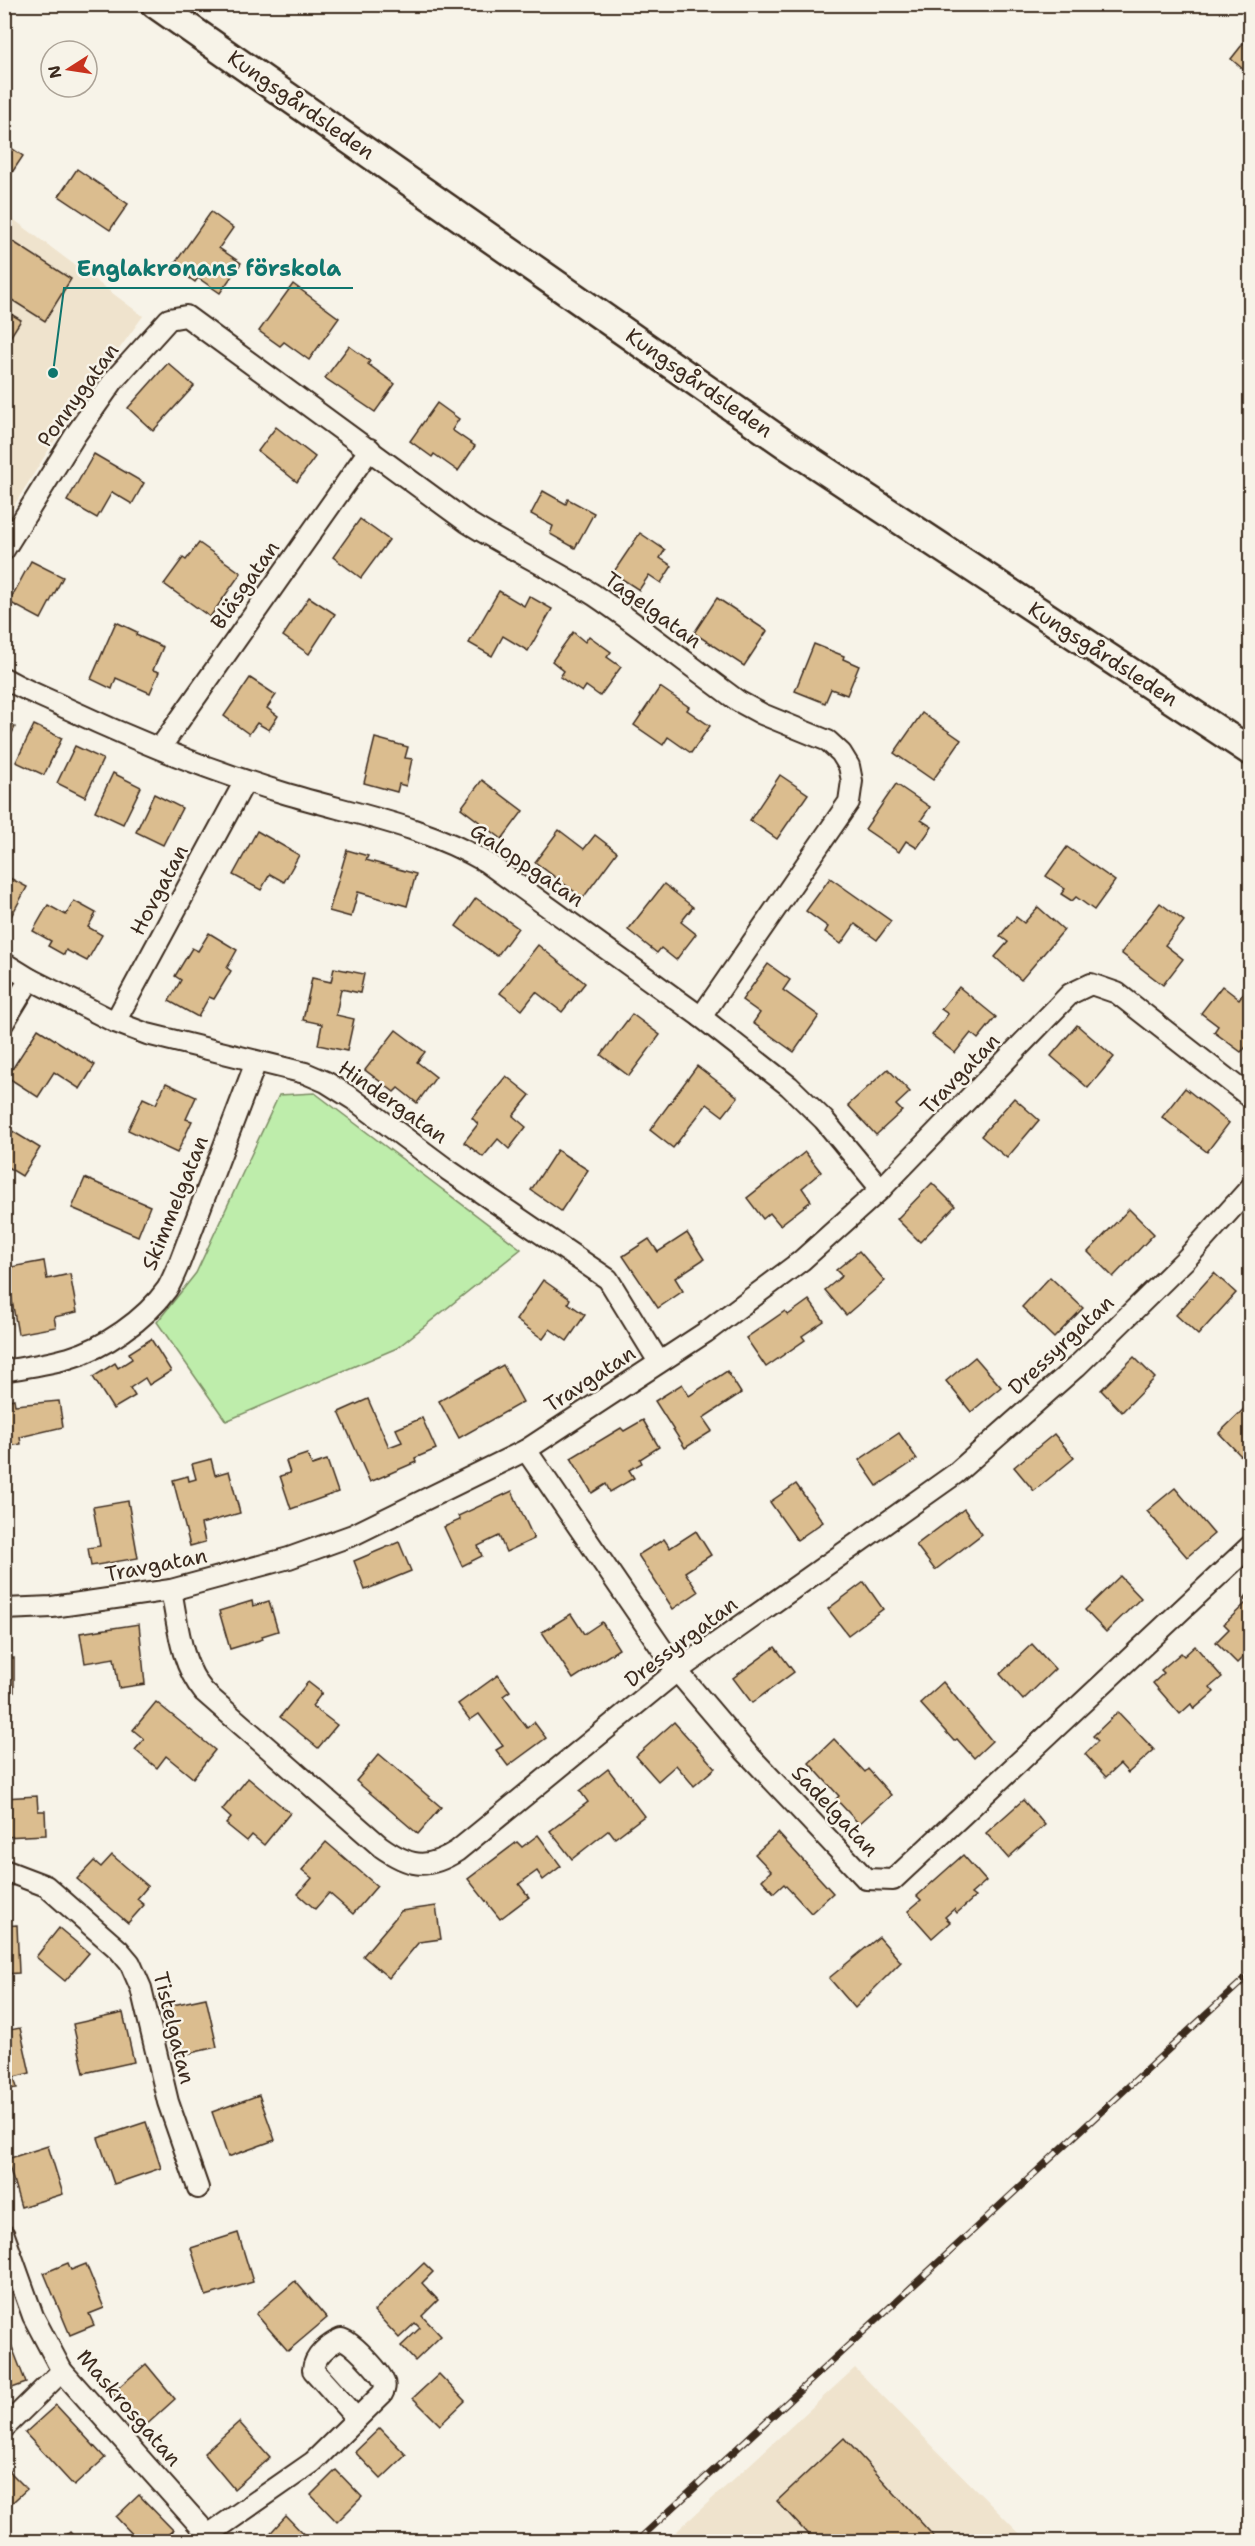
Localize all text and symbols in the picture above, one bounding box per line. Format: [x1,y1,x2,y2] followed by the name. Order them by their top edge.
[39,39,99,99] north arrow
[222,44,380,166] street label: Kungsgårdsleden
[43,64,66,80] text: N
[64,248,353,288] callout: Englakronans förskola
[77,254,341,283] text: Englakronans förskola
[620,322,778,444] street label: Kungsgårdsleden
[31,337,125,453] street label: Ponnygatan
[204,535,286,635] street label: Bläsgatan
[599,565,707,655] street label: Tagelgatan
[1023,595,1183,713] street label: Kungsgårdsleden
[465,817,589,913] street label: Galoppgatan
[123,840,195,940] street label: Hovgatan
[914,1027,1006,1121] street label: Travgatan
[333,1054,453,1150] street label: Hindergatan
[135,1131,215,1274] street label: Skimmelgatan
[1002,1289,1120,1401] street label: Dressyrgatan
[539,1339,641,1419] street label: Travgatan
[103,1541,209,1589] street label: Travgatan
[619,1590,743,1694] street label: Dressyrgatan
[785,1759,885,1863] street label: Sadelgatan
[147,1969,201,2087] street label: Tistelgatan
[70,2344,188,2473] street label: Maskrosgatan

